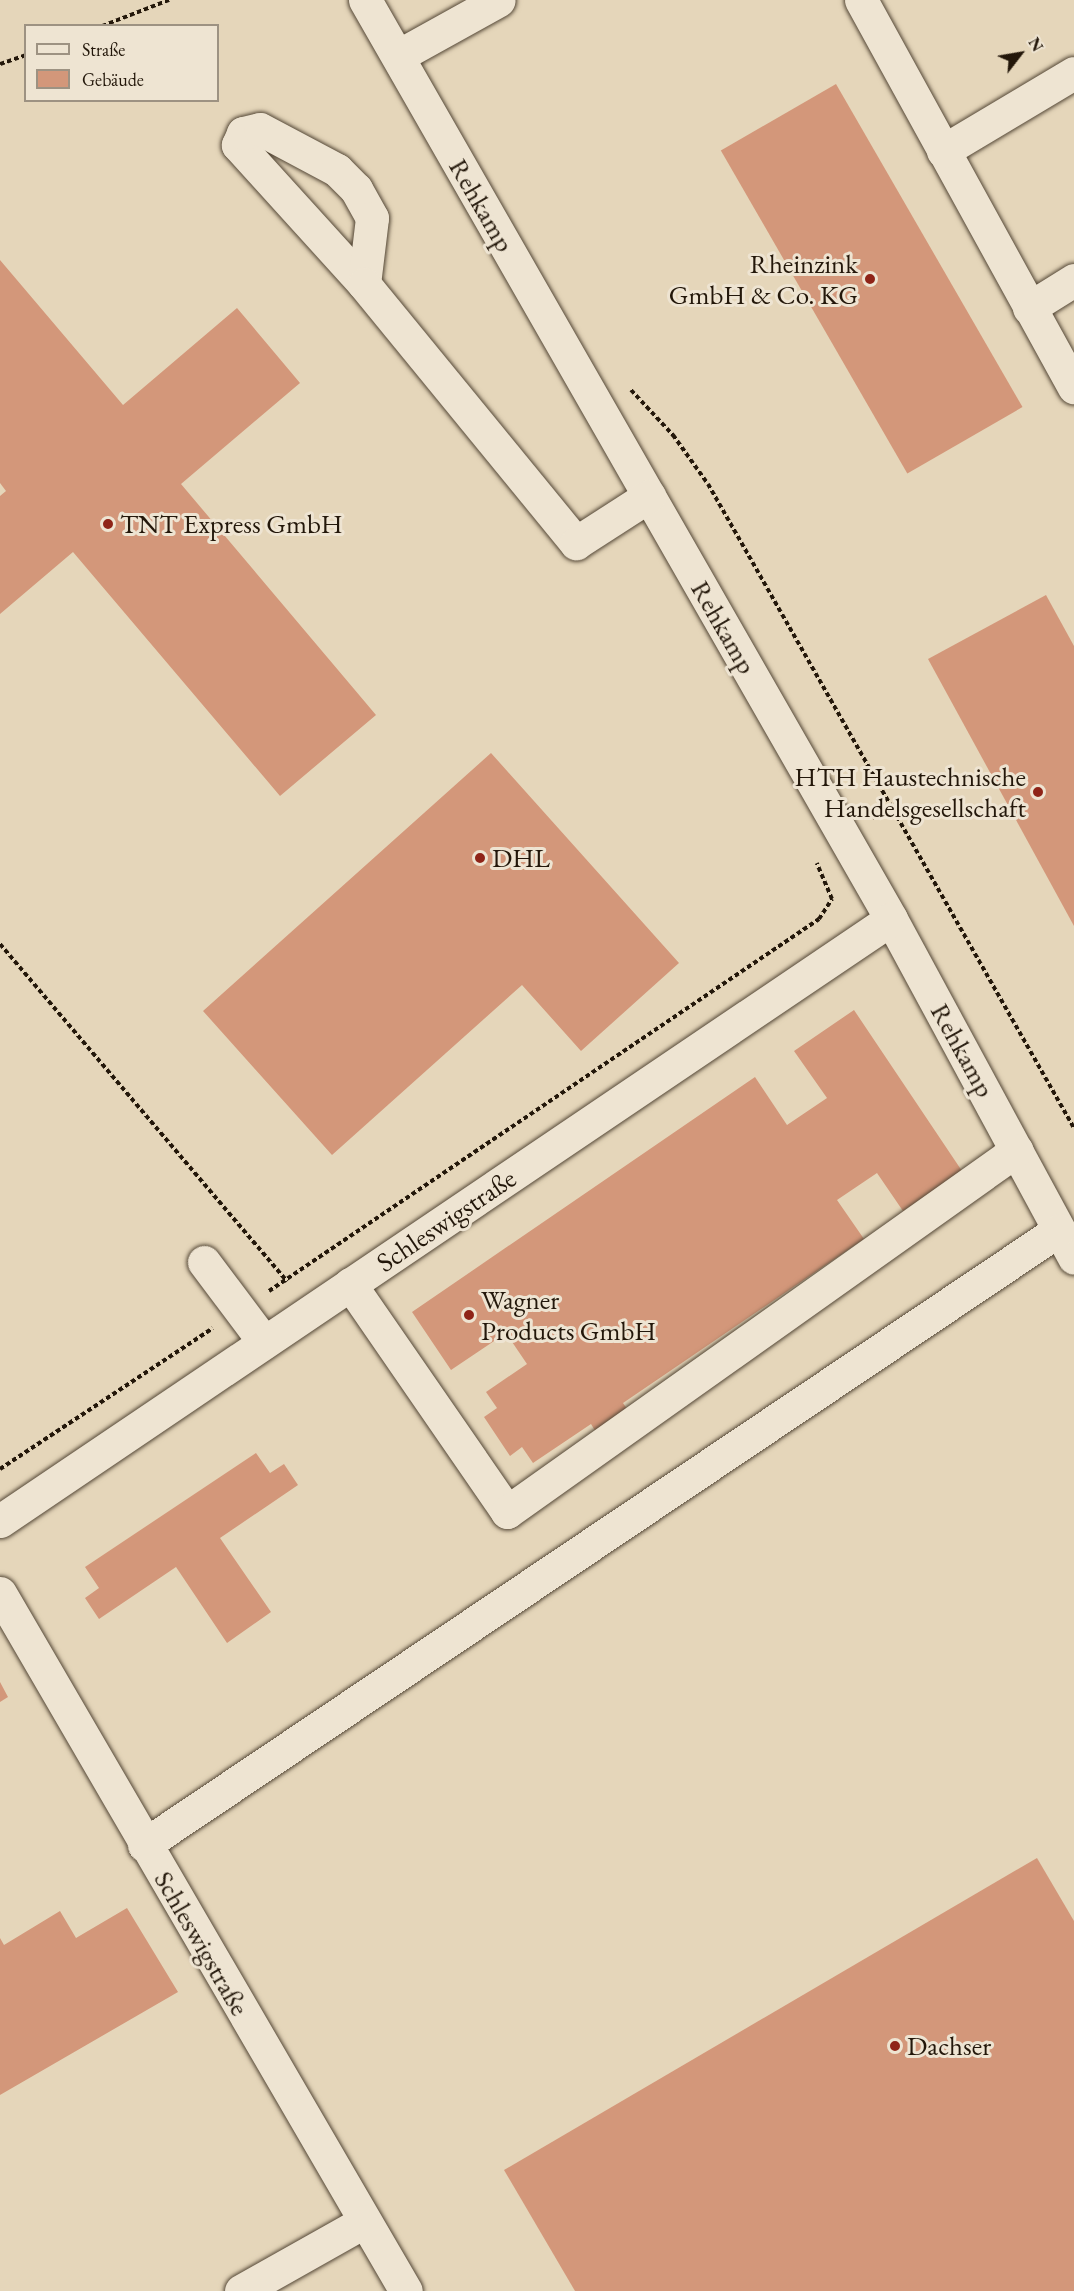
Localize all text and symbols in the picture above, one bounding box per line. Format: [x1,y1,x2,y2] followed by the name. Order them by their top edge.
[24,24,219,102] legend
[990,24,1050,84] north arrow
[1024,34,1048,55] text: N
[82,38,125,61] text: Straße
[82,68,144,91] text: Gebäude
[442,153,522,257] street label: Rehkamp
[669,247,858,310] place label: Rheinzink GmbH & Co. KG
[863,272,877,286] marker: Rheinzink GmbH & Co. KG
[120,508,343,540] place label: TNT Express GmbH
[101,517,115,531] marker: TNT Express GmbH
[684,575,764,679] street label: Rehkamp
[795,760,1026,823] place label: HTH Haustechnische Handelsgesellschaft
[1031,785,1045,799] marker: HTH Haustechnische Handelsgesellschaft
[492,842,550,874] place label: DHL
[473,851,487,865] marker: DHL
[924,997,1002,1103] street label: Rehkamp
[370,1162,522,1278] street label: Schleswigstraße
[481,1283,656,1346] place label: Wagner Products GmbH
[462,1308,476,1322] marker: Wagner Products GmbH
[148,1865,256,2021] street label: Schleswigstraße
[907,2030,991,2062] place label: Dachser
[888,2039,902,2053] marker: Dachser

